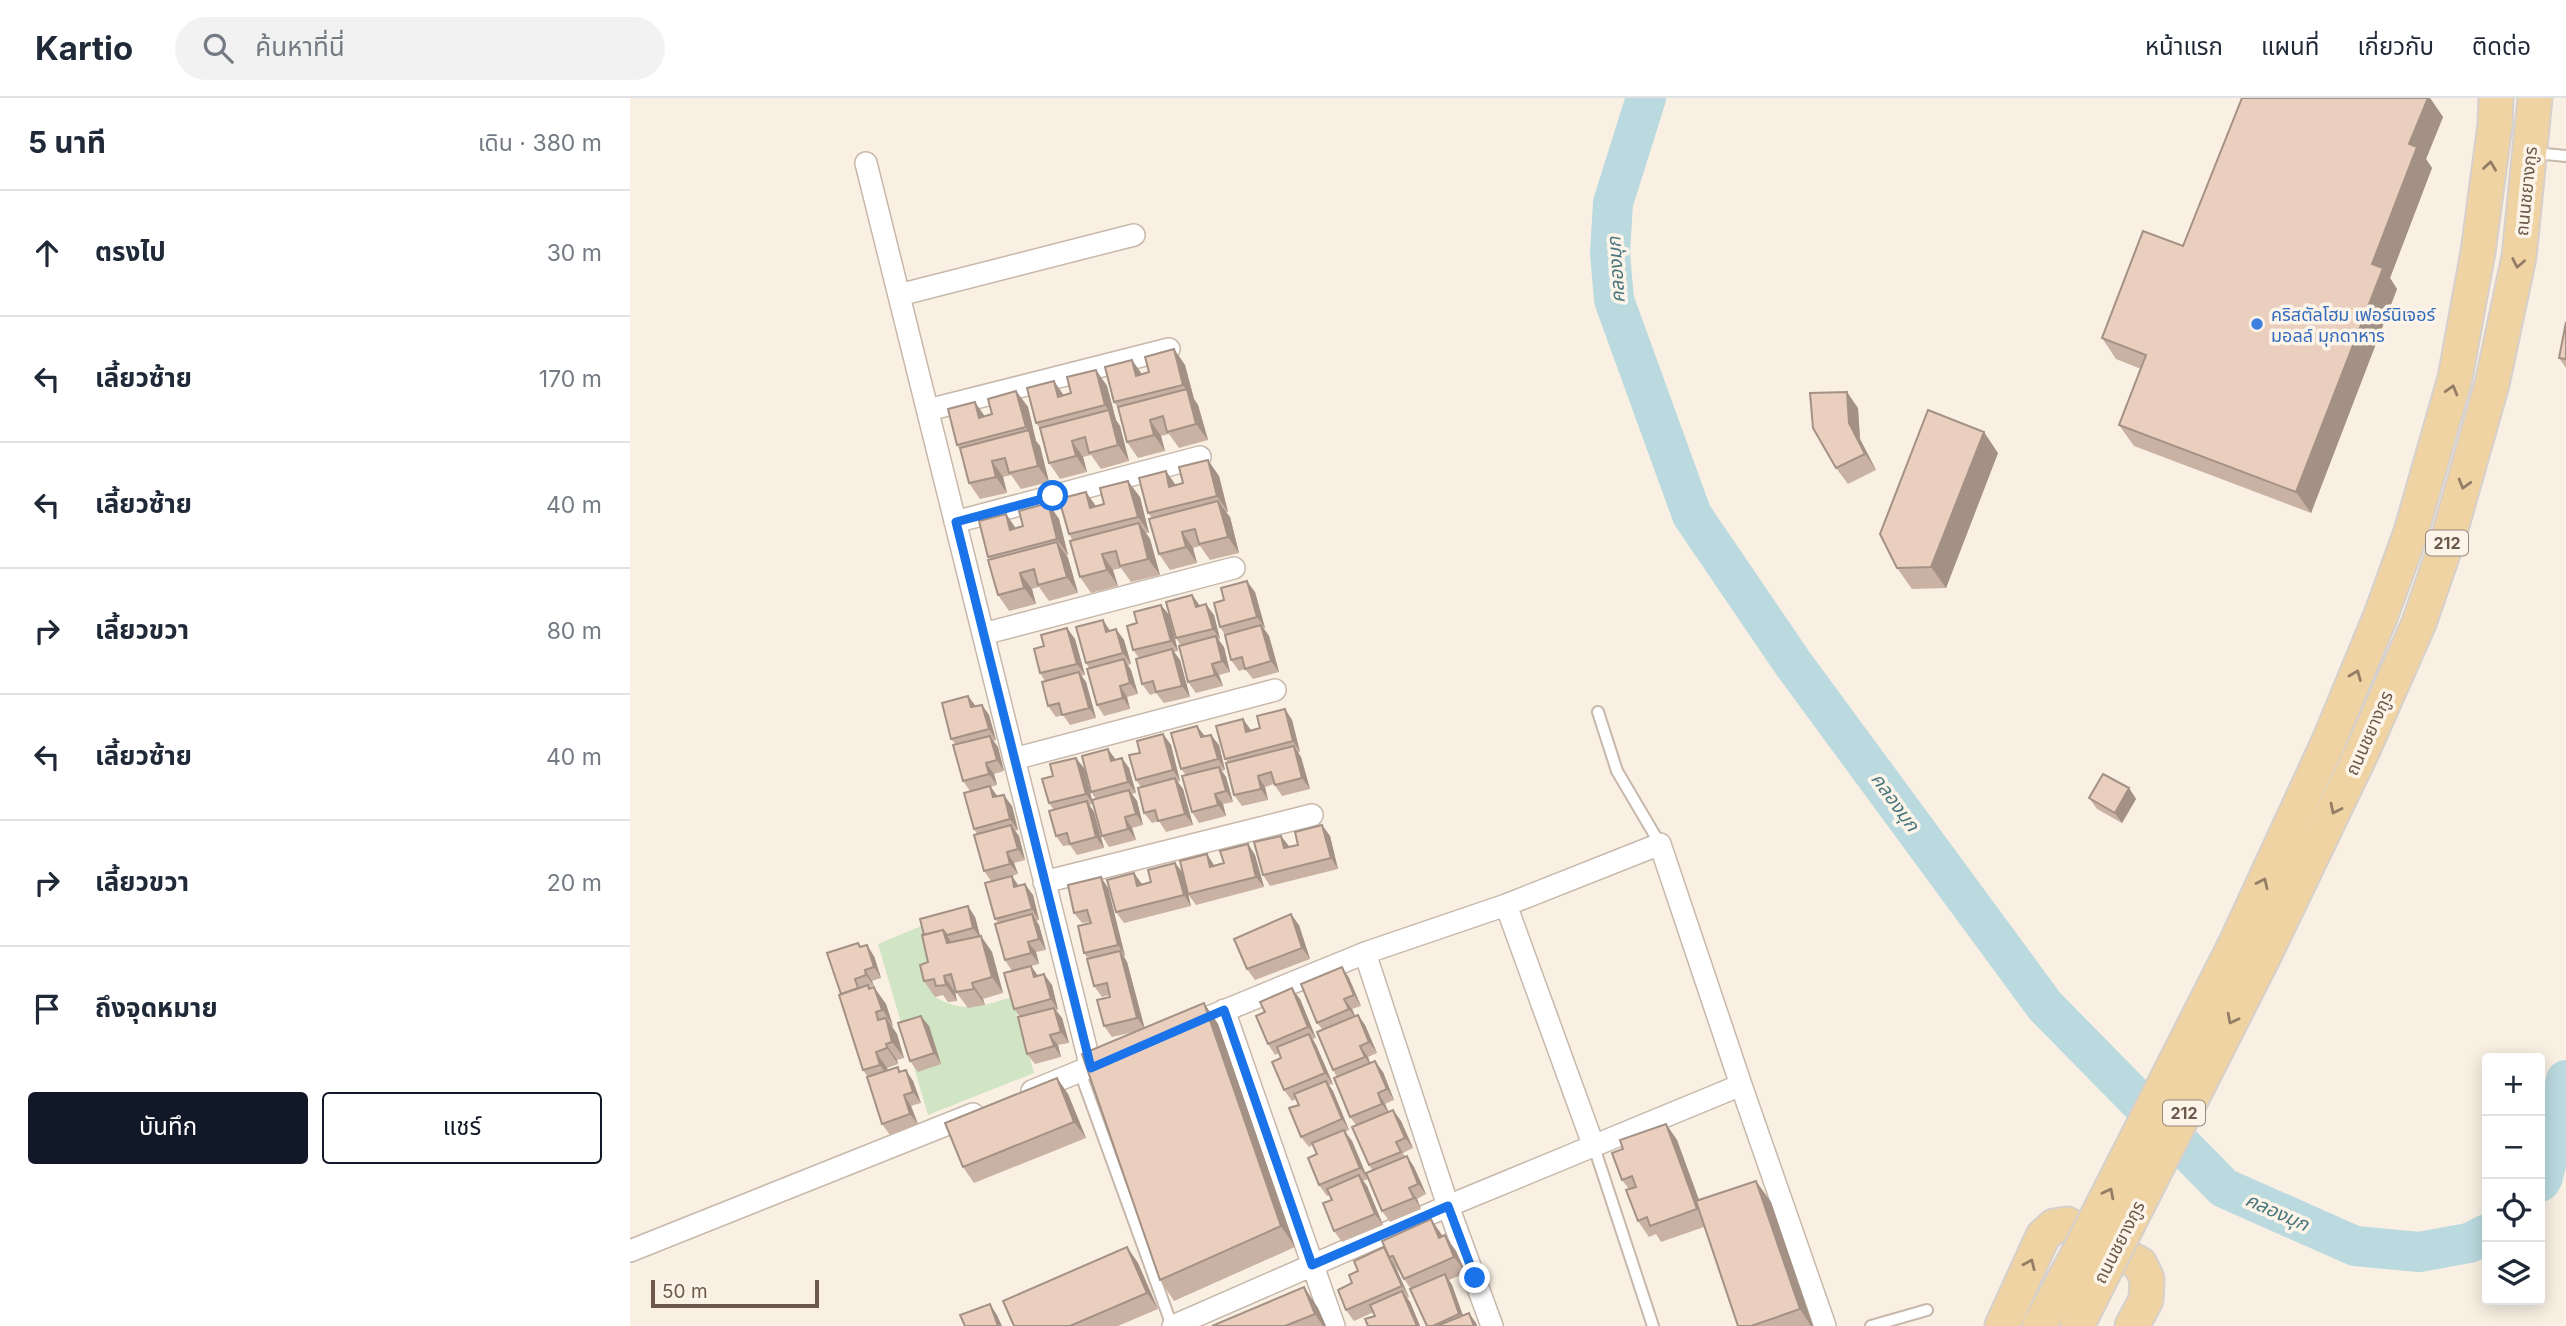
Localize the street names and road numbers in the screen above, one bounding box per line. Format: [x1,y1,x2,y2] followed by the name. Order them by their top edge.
[2511,145,2543,237] street label: ถนนชยางกูร
[2426,530,2468,556] road number: 212
[2341,687,2399,779] street label: ถนนชยางกูร
[2163,1100,2205,1126] road number: 212
[2089,1197,2151,1288] street label: ถนนชยางกูร

